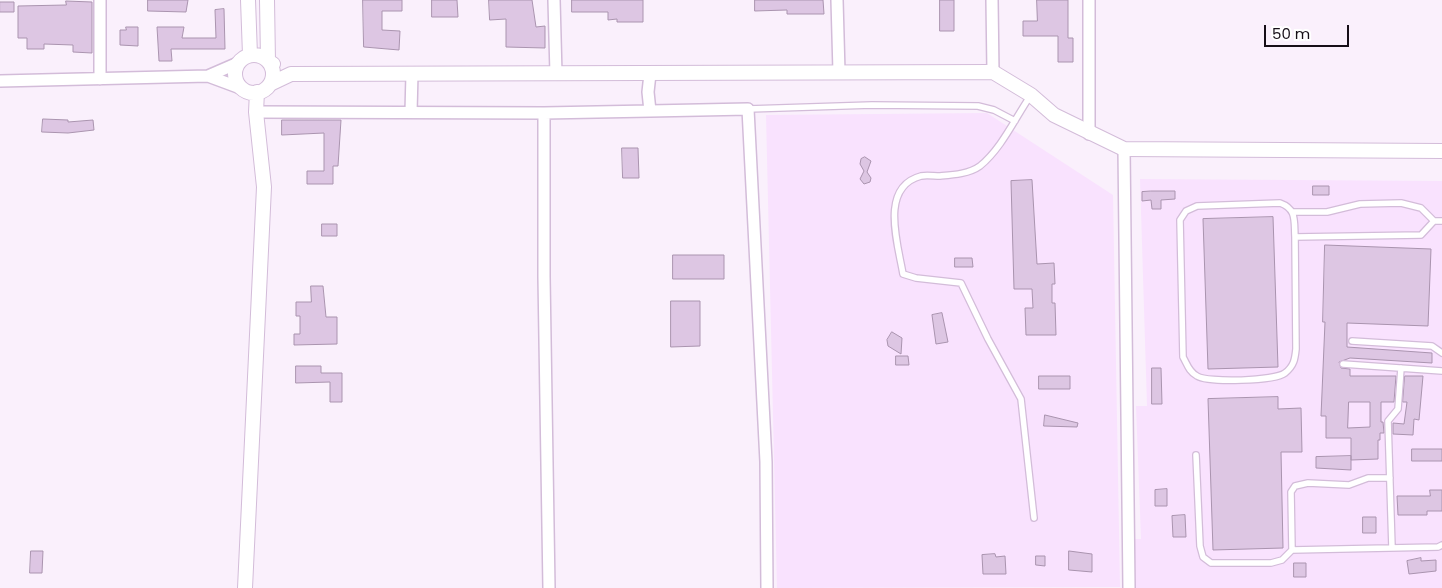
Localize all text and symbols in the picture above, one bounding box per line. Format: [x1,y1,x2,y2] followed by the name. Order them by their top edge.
[1267,15,1352,47] scale bar
[1272,23,1310,44] text: 50 m

